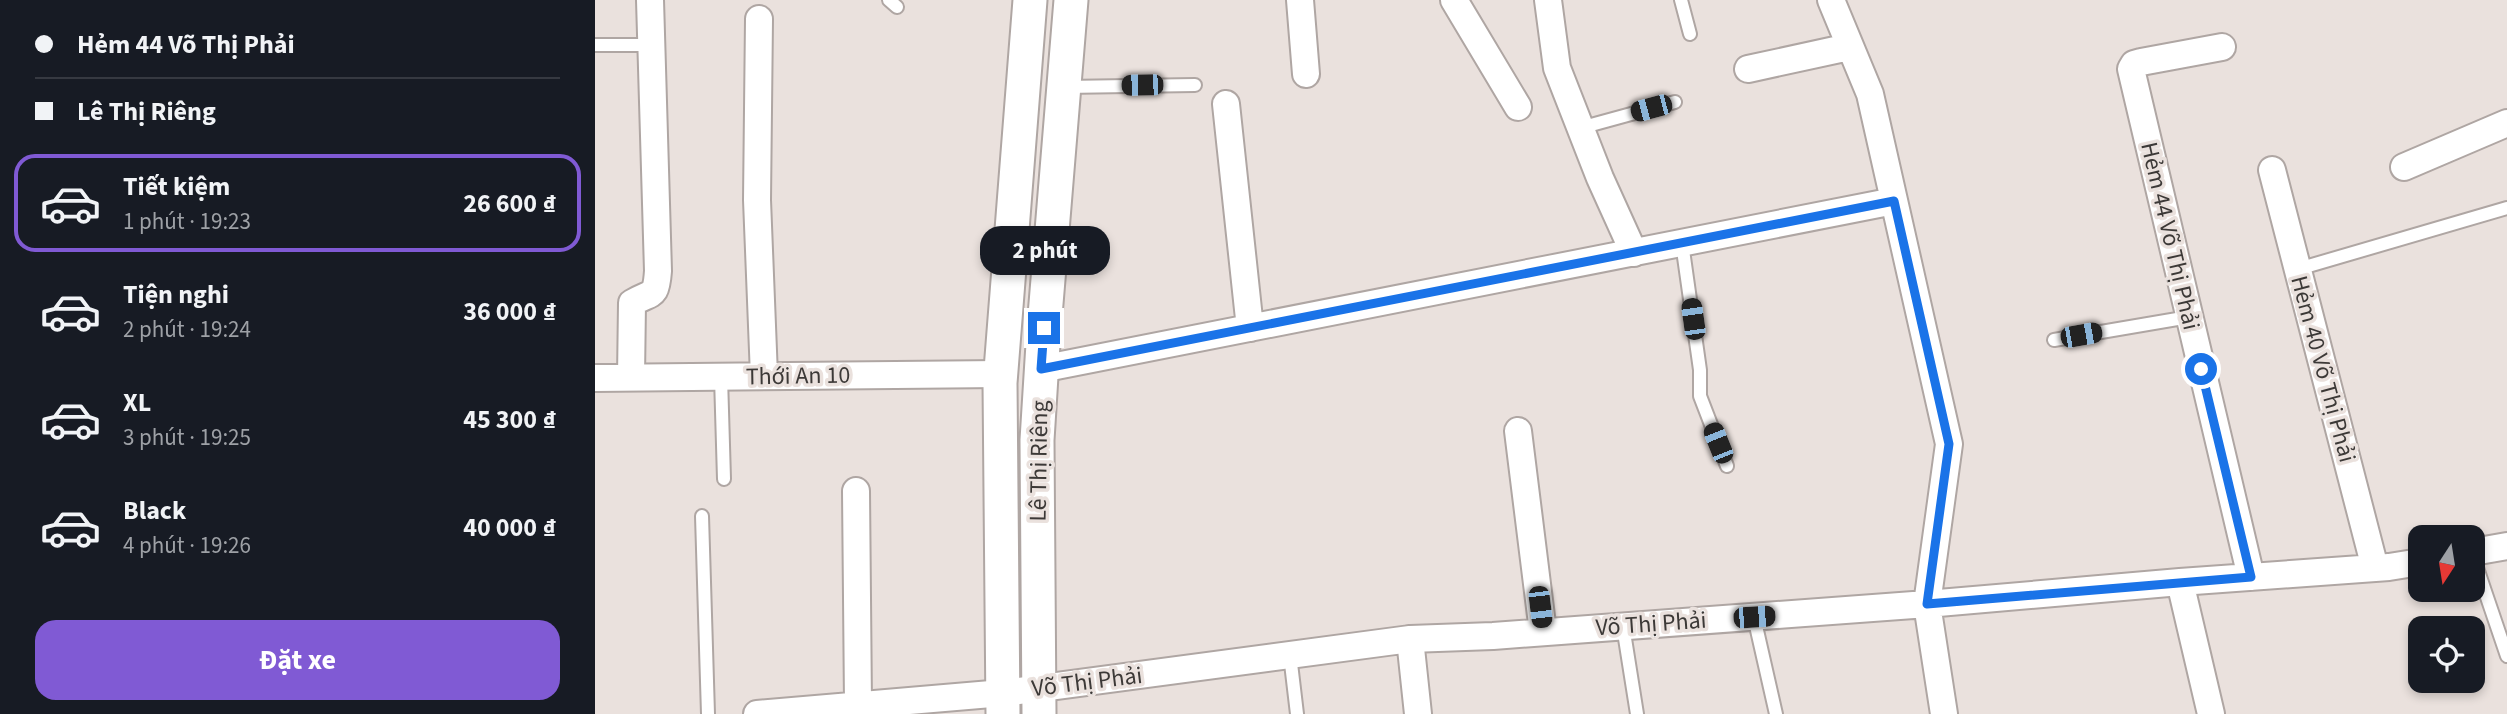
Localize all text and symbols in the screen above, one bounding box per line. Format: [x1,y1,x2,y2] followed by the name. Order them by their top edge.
[77,26,295,63] text: Hẻm 44 Võ Thị Phải
[1121,74,1164,96] car
[1628,92,1675,124] car
[77,93,216,130] text: Lê Thị Riêng
[2131,139,2209,333] street label: Hẻm 44 Võ Thị Phải
[123,168,230,205] text: Tiết kiệm
[39,172,102,235] icon: car
[463,185,556,222] text: 26 600 ₫
[123,205,251,238] text: 1 phút · 19:23
[979,226,1109,276] callout: 2 phút
[1013,234,1077,267] text: 2 phút
[2281,272,2365,466] street label: Hẻm 40 Võ Thị Phải
[123,276,229,313] text: Tiện nghi
[39,280,102,343] icon: car
[463,293,556,330] text: 36 000 ₫
[1680,297,1707,341] car
[1028,312,1060,344] route end
[123,313,251,346] text: 2 phút · 19:24
[2059,321,2104,349] car
[2185,353,2217,385] route start
[745,358,851,394] street label: Thới An 10
[123,384,151,421] text: XL
[39,388,102,451] icon: car
[1020,400,1058,522] street label: Lê Thị Riêng
[463,401,556,438] text: 45 300 ₫
[1701,420,1736,466] car
[123,421,251,454] text: 3 phút · 19:25
[123,492,186,529] text: Black
[39,496,102,559] icon: car
[463,509,556,546] text: 40 000 ₫
[2408,525,2485,602] north arrow
[2408,525,2485,693] map controls
[123,529,251,562] text: 4 phút · 19:26
[1528,585,1553,629] car
[1594,603,1708,645] street label: Võ Thị Phải
[1733,605,1776,629] car
[2408,616,2485,693] button: locate
[35,620,560,700] button: Đặt xe
[1030,658,1144,706] street label: Võ Thị Phải

